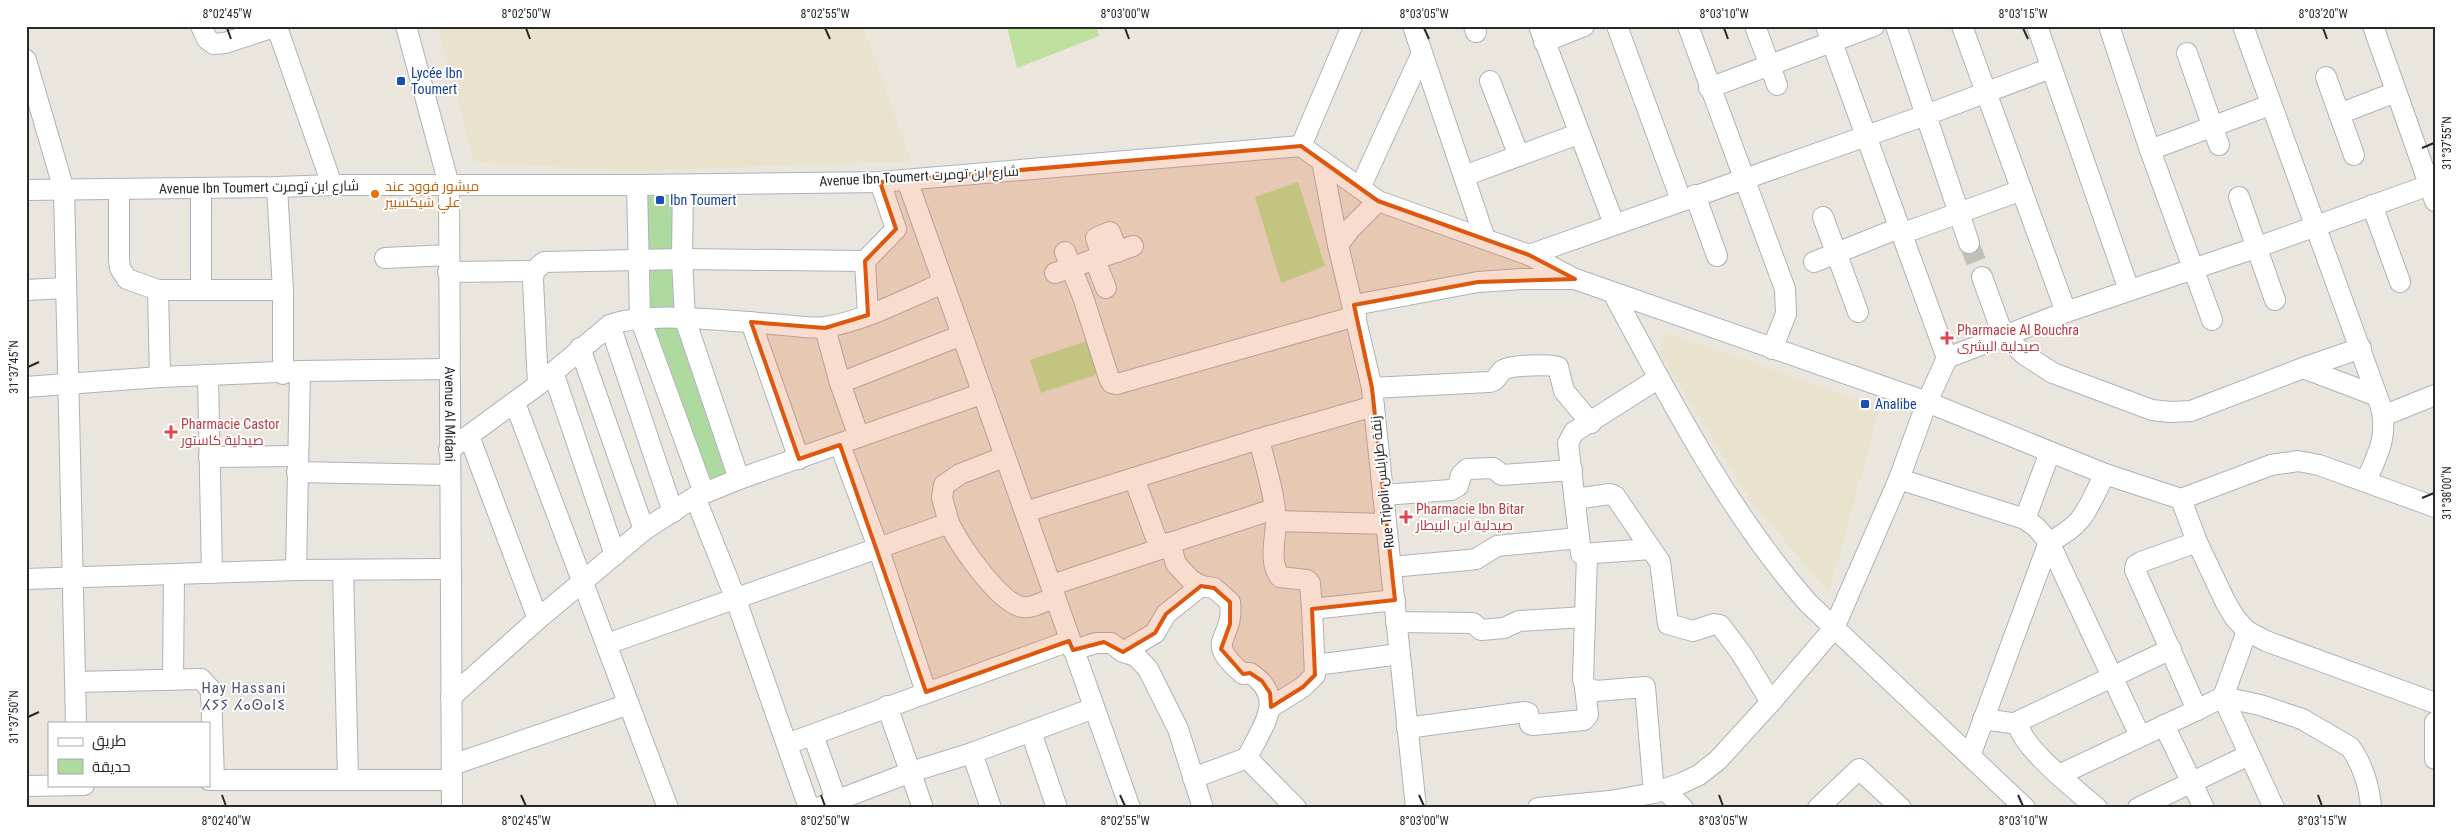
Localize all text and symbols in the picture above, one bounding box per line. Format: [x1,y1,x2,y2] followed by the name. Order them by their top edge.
[202,7,252,21] text: 8°02'45"W
[501,7,551,21] text: 8°02'50"W
[800,7,850,21] text: 8°02'55"W
[1100,7,1150,21] text: 8°03'00"W
[1399,7,1449,21] text: 8°03'05"W
[1699,7,1749,21] text: 8°03'10"W
[1998,7,2048,21] text: 8°03'15"W
[2298,7,2348,21] text: 8°03'20"W
[411,65,462,97] place label: Lycée Ibn Toumert
[395,75,407,87] marker: Lycée Ibn Toumert
[2440,116,2454,170] text: 31°37'55"N
[819,163,1019,190] street label: Avenue Ibn Toumert شارع ابن تومرت
[159,177,359,198] street label: Avenue Ibn Toumert شارع ابن تومرت
[384,178,479,214] place label: مبشور فوود عند علي شيكسبير
[369,188,381,200] marker: مبشور فوود عند علي شيكسبير
[670,192,736,208] place label: Ibn Toumert
[654,194,666,206] marker: Ibn Toumert
[1957,322,2079,354] place label: Pharmacie Al Bouchra صيدلية البشرى
[1941,332,1953,344] marker: Pharmacie Al Bouchra صيدلية البشرى
[7,340,21,394] text: 31°37'45"N
[442,366,458,462] street label: Avenue Al Midani
[1875,396,1917,412] place label: Analibe
[1859,398,1871,410] marker: Analibe
[1367,415,1397,549] street label: Rue Tripoli زنقة طرابلس
[180,416,280,448] place label: Pharmacie Castor صيدلية كاستور
[165,426,177,438] marker: Pharmacie Castor صيدلية كاستور
[2440,466,2454,520] text: 31°38'00"N
[1415,501,1525,533] place label: Pharmacie Ibn Bitar صيدلية ابن البيطار
[1400,511,1412,523] marker: Pharmacie Ibn Bitar صيدلية ابن البيطار
[201,679,287,714] district label: Hay Hassani ⵃⵢⵢ ⵃⴰⵙⴰⵏⵉ
[7,690,21,744] text: 31°37'50"N
[48,722,210,786] legend
[92,732,126,751] text: طريق
[92,758,131,776] text: حديقة
[201,814,251,828] text: 8°02'40"W
[501,814,551,828] text: 8°02'45"W
[800,814,850,828] text: 8°02'50"W
[1100,814,1150,828] text: 8°02'55"W
[1399,814,1449,828] text: 8°03'00"W
[1698,814,1748,828] text: 8°03'05"W
[1998,814,2048,828] text: 8°03'10"W
[2297,814,2347,828] text: 8°03'15"W

